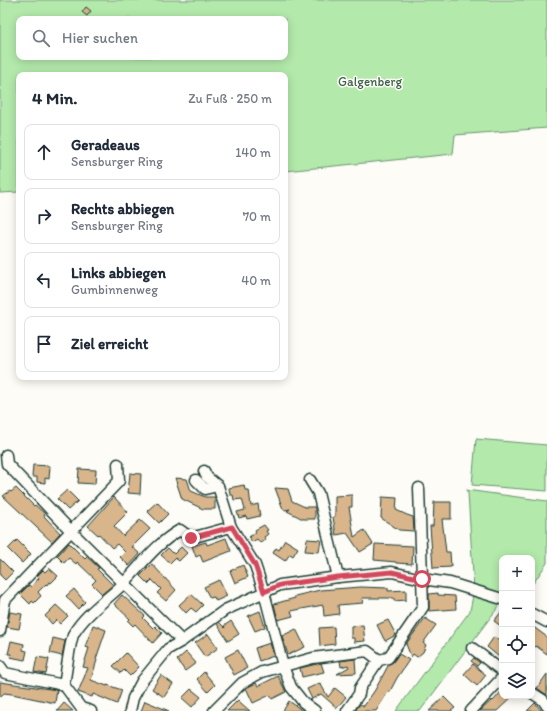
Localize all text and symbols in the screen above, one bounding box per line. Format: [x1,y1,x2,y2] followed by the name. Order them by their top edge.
[16,16,288,60] search box
[30,27,52,49] icon: search
[62,29,138,47] text: Hier suchen
[338,74,402,89] park label: Galgenberg
[32,88,78,108] text: 4 Min.
[188,91,272,106] text: Zu Fuß · 250 m
[71,136,140,154] text: Geradeaus
[33,141,55,163] icon: ahead
[235,145,271,160] text: 140 m
[71,154,163,169] text: Sensburger Ring
[71,200,174,218] text: Rechts abbiegen
[33,205,55,227] icon: right
[243,209,271,224] text: 70 m
[71,218,163,233] text: Sensburger Ring
[71,264,166,282] text: Links abbiegen
[33,269,55,291] icon: left
[241,273,271,288] text: 40 m
[71,282,158,297] text: Gumbinnenweg
[33,333,55,355] icon: arrive
[71,335,148,353] text: Ziel erreicht
[182,529,200,547] route end
[499,555,535,699] map controls
[499,555,535,591] button: +
[413,570,431,588] route start
[499,591,535,627] button: −
[499,627,535,663] button: locate
[499,663,535,699] button: layers

